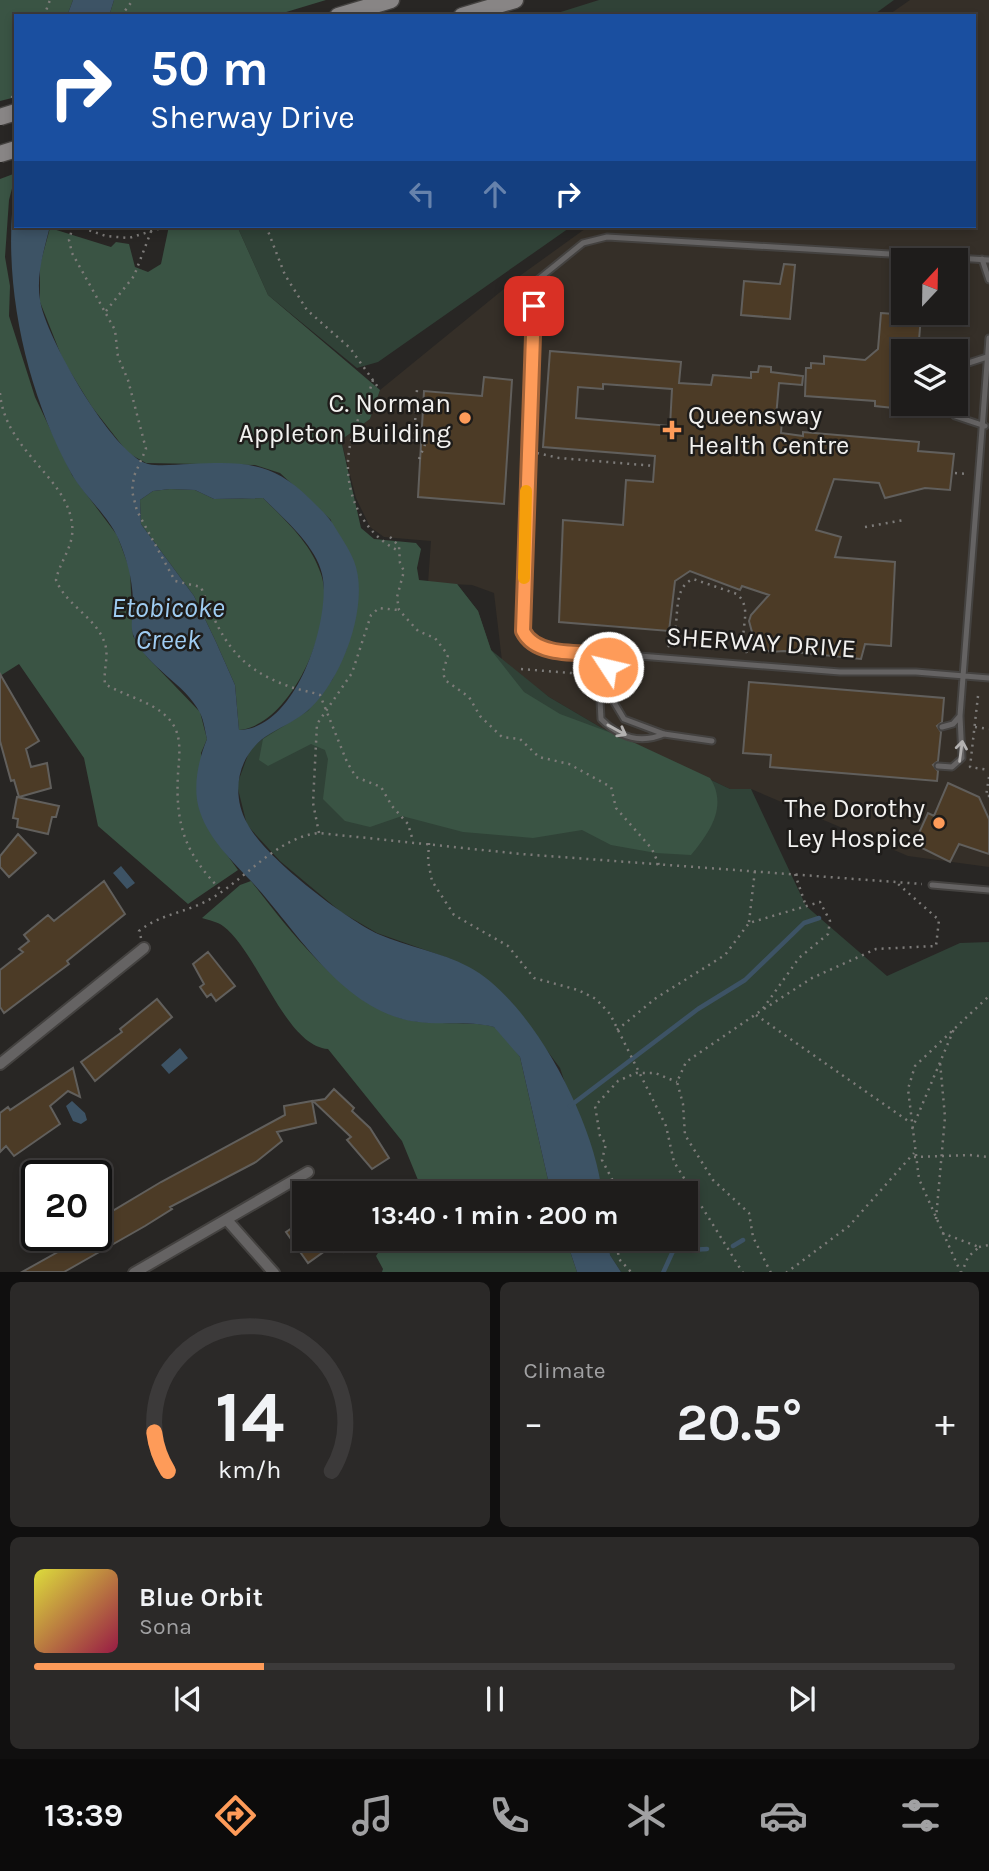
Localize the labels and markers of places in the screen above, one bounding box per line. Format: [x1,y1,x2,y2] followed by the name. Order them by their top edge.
[504,276,564,336] pin
[239,388,451,449] place label: C. Norman Appleton Building
[688,400,849,461] place label: Queensway Health Centre
[457,410,473,426] marker: C. Norman Appleton Building
[662,420,682,440] marker: Queensway Health Centre
[784,793,925,854] place label: The Dorothy Ley Hospice
[931,815,947,831] marker: The Dorothy Ley Hospice

